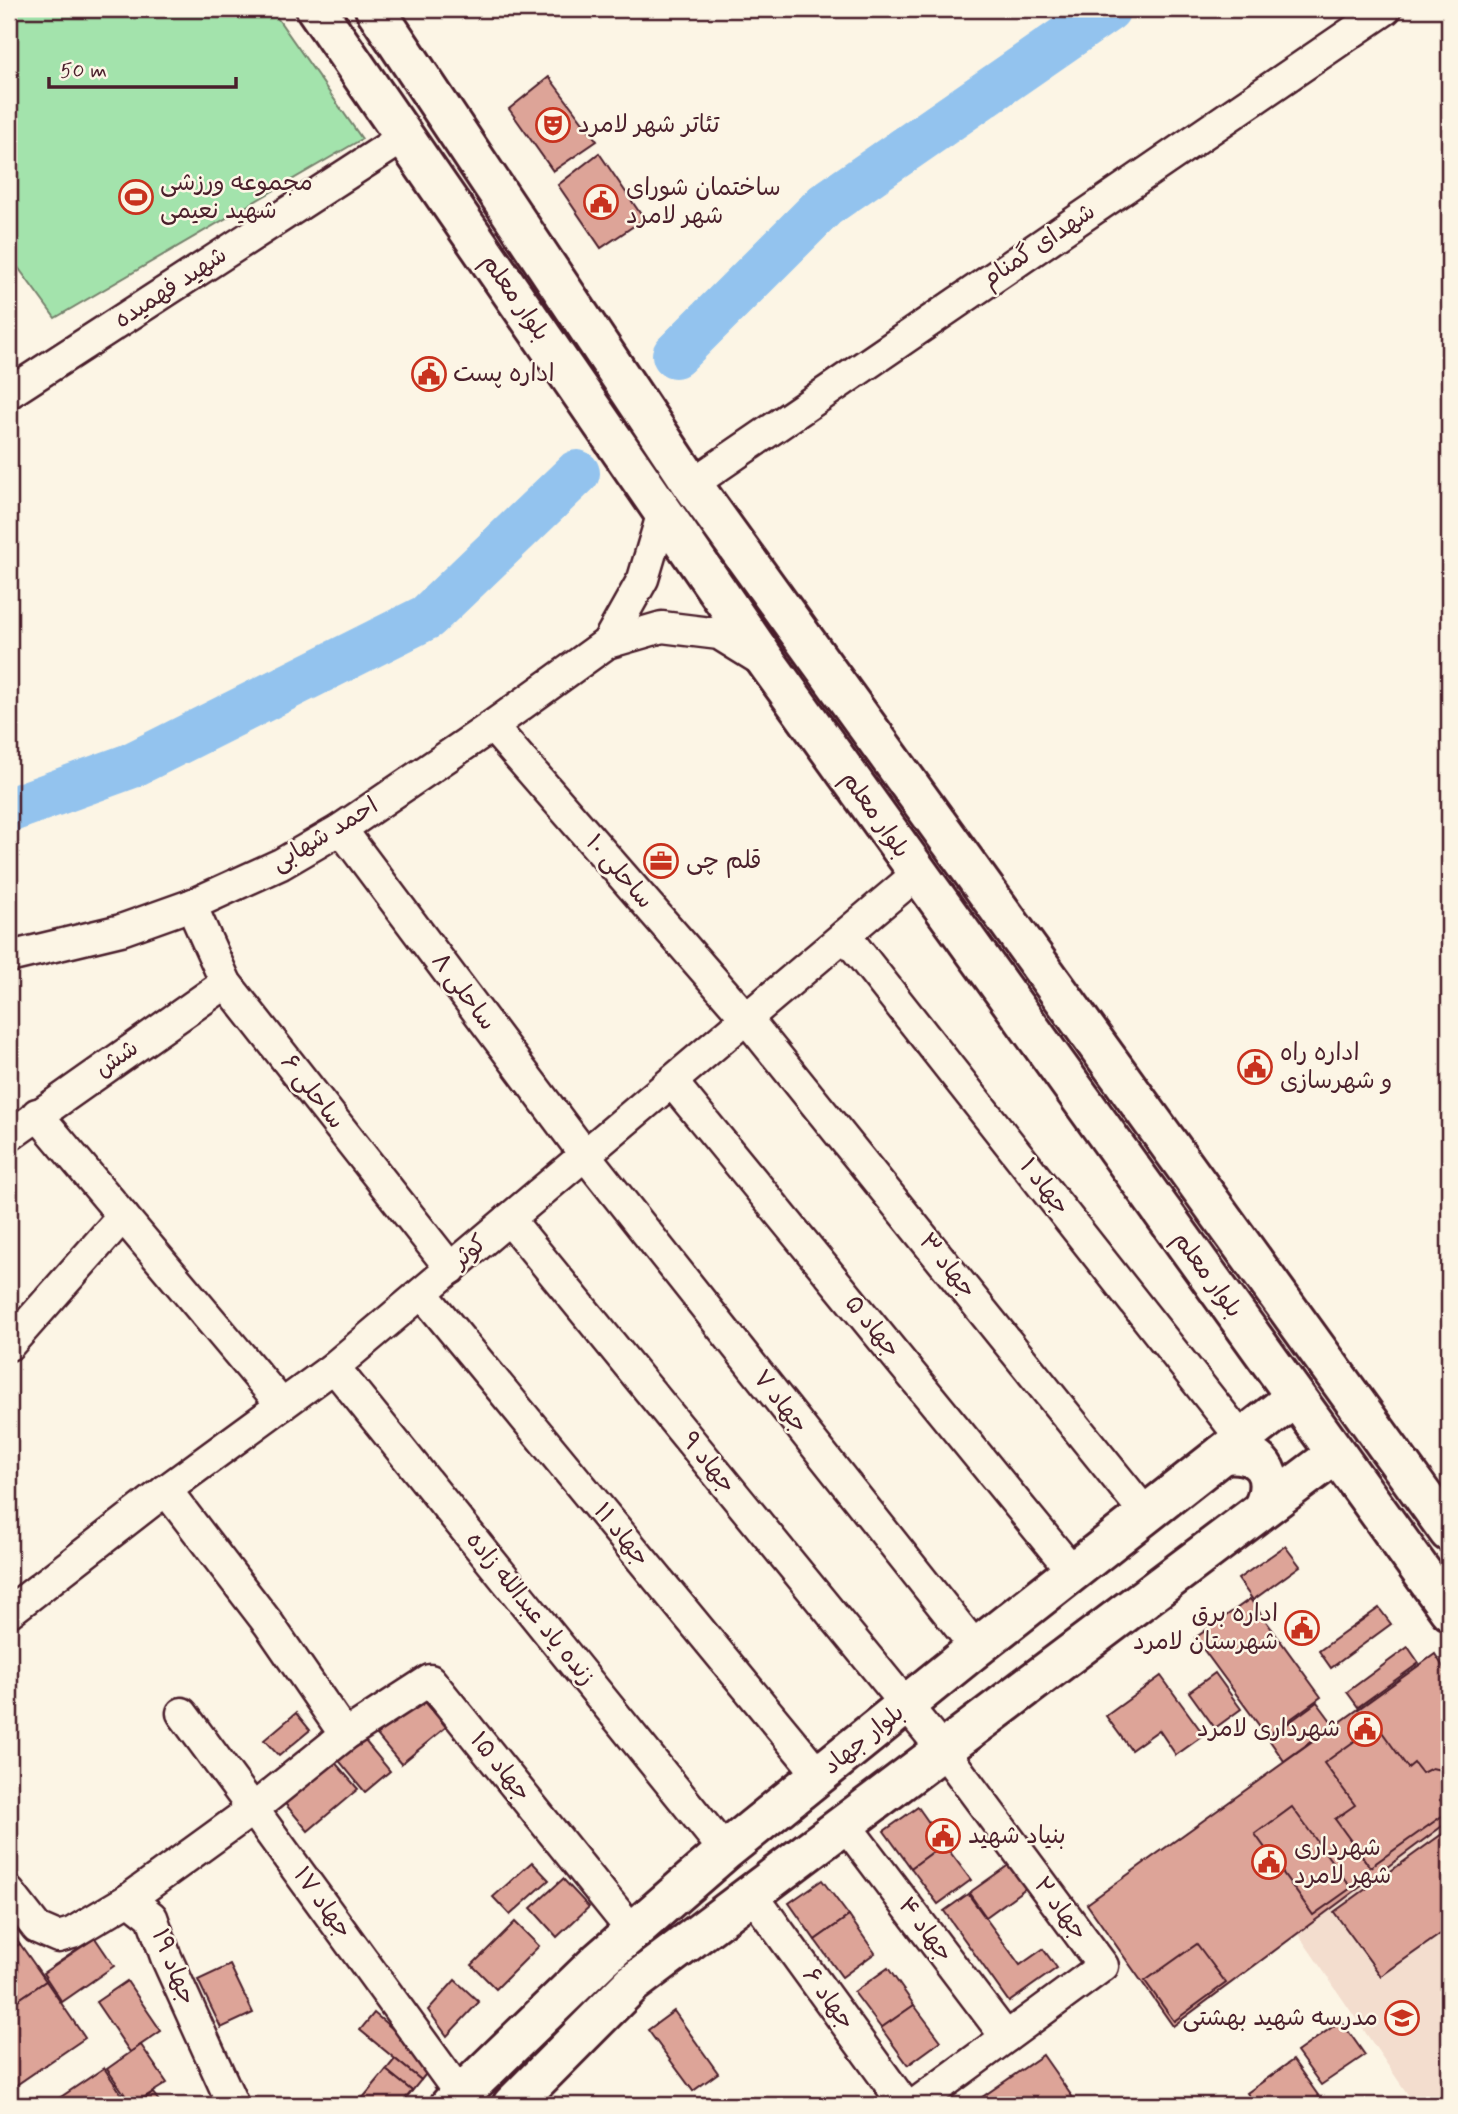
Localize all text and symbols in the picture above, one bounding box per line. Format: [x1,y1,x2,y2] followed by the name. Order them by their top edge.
[49,46,236,90] scale bar
[60,57,107,85] text: 50 m
[534,106,572,144] theatre icon: تئاتر شهر لامرد
[578,110,721,141] place label: تئاتر شهر لامرد
[160,168,313,227] place label: مجموعه ورزشی شهید نعیمی
[626,173,781,232] place label: ساختمان شورای شهر لامرد
[117,178,155,216] sports icon: مجموعه ورزشی شهید نعیمی
[582,183,620,221] public building icon: ساختمان شورای شهر لامرد
[976,197,1103,297] street label: شهدای گمنام
[109,240,233,336] street label: شهید فهمیده
[473,248,556,348] street label: بلوار معلم
[410,355,448,393] public building icon: اداره پست
[453,359,555,390] place label: اداره پست
[833,765,916,865] street label: بلوار معلم
[266,791,384,879] street label: احمد شهابی
[578,828,660,916] street label: ساحلی ۱۰
[642,842,680,880] office icon: قلم چی
[686,846,761,878] place label: قلم چی
[424,947,502,1037] street label: ساحلی ۸
[89,1033,145,1085] street label: شش
[1280,1038,1392,1097] place label: اداره راه و شهرسازی
[273,1048,351,1136] street label: ساحلی ۶
[1236,1048,1274,1086] public building icon: اداره راه و شهرسازی
[1012,1152,1076,1222] street label: جهاد ۱
[1164,1226,1249,1325] street label: بلوار معلم
[911,1227,983,1305] street label: جهاد ۳
[445,1228,494,1277] street label: کوثر
[837,1289,907,1365] street label: جهاد ۵
[745,1364,815,1440] street label: جهاد ۷
[674,1426,742,1500] street label: جهاد ۹
[586,1497,656,1573] street label: جهاد ۱۱
[458,1526,602,1692] street label: زنده یاد عبدالله زاده
[1133,1599,1278,1658] place label: اداره برق شهرستان لامرد
[1283,1609,1321,1647] public building icon: اداره برق شهرستان لامرد
[817,1698,911,1782] street label: بلوار جهاد
[1346,1710,1384,1748] public building icon: شهرداری لامرد
[1197,1714,1340,1745] place label: شهرداری لامرد
[463,1726,537,1808] street label: جهاد ۱۵
[924,1817,962,1855] public building icon: بنیاد شهید
[968,1821,1066,1852] place label: بنیاد شهید
[1294,1833,1391,1892] place label: شهرداری شهر لامرد
[1250,1843,1288,1881] public building icon: شهرداری شهر لامرد
[286,1861,358,1945] street label: جهاد ۱۷
[1026,1871,1094,1947] street label: جهاد ۲
[891,1891,959,1969] street label: جهاد ۴
[144,1924,202,2010] street label: جهاد ۱۹
[795,1962,861,2036] street label: جهاد ۶
[1383,1999,1421,2037] school or university icon: مدرسه شهید بهشتی
[1182,2003,1378,2034] place label: مدرسه شهید بهشتی

